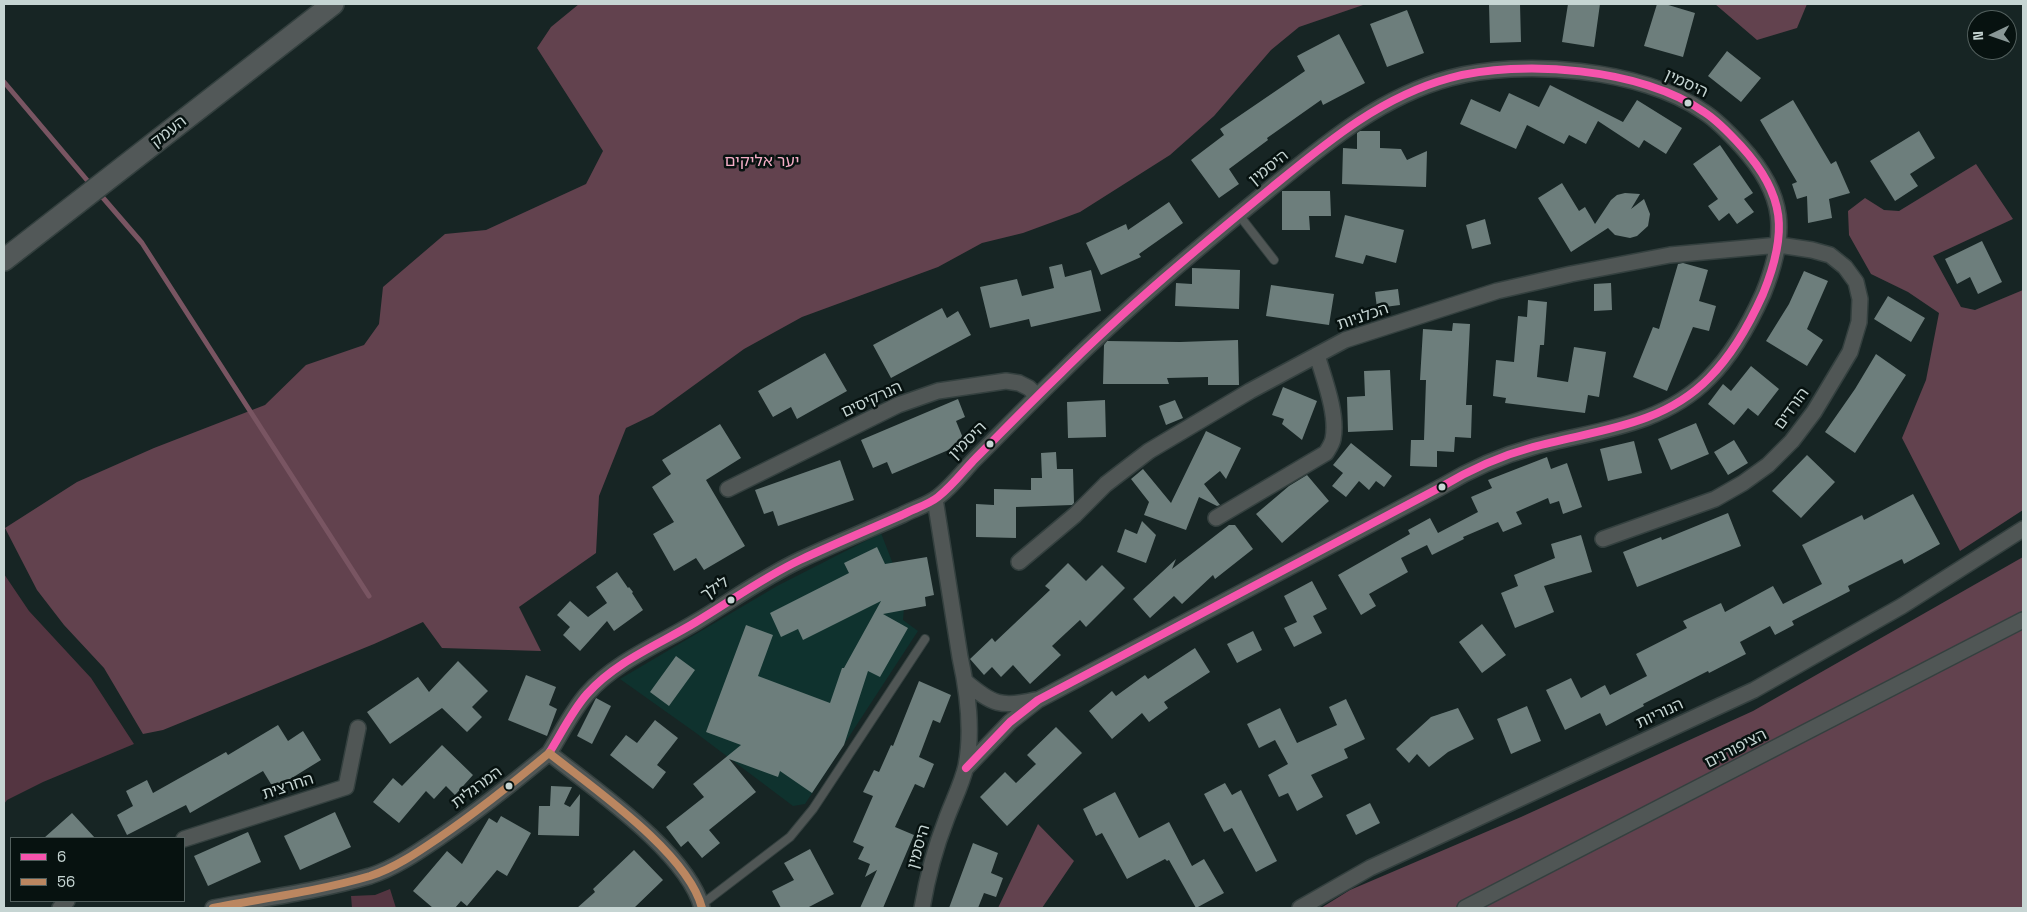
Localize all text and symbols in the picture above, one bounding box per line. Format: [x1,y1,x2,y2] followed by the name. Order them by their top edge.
[1967,10,2017,60] north arrow
[1969,31,1987,41] text: N
[1661,66,1711,102] street label: היסמין
[1683,98,1693,108] unlabelled marker
[147,112,191,152] street label: העמק
[1245,146,1293,190] street label: היסמין
[725,152,799,172] park label: יער אליקים
[1335,299,1391,335] street label: הכלניות
[839,378,905,422] street label: הנרקיסים
[1770,384,1814,434] street label: הורדים
[945,418,991,464] street label: היסמין
[985,439,995,449] unlabelled marker
[1437,482,1447,492] unlabelled marker
[697,573,733,605] street label: לילך
[726,595,736,605] unlabelled marker
[1633,695,1687,733] street label: הנוריות
[1702,725,1770,773] street label: הציפורנים
[448,763,506,813] street label: המרגלית
[260,770,316,804] street label: החרצית
[504,781,514,791] unlabelled marker
[904,823,934,871] street label: היסמין
[10,837,185,902] legend
[57,847,66,866] text: 6
[57,872,75,891] text: 56

